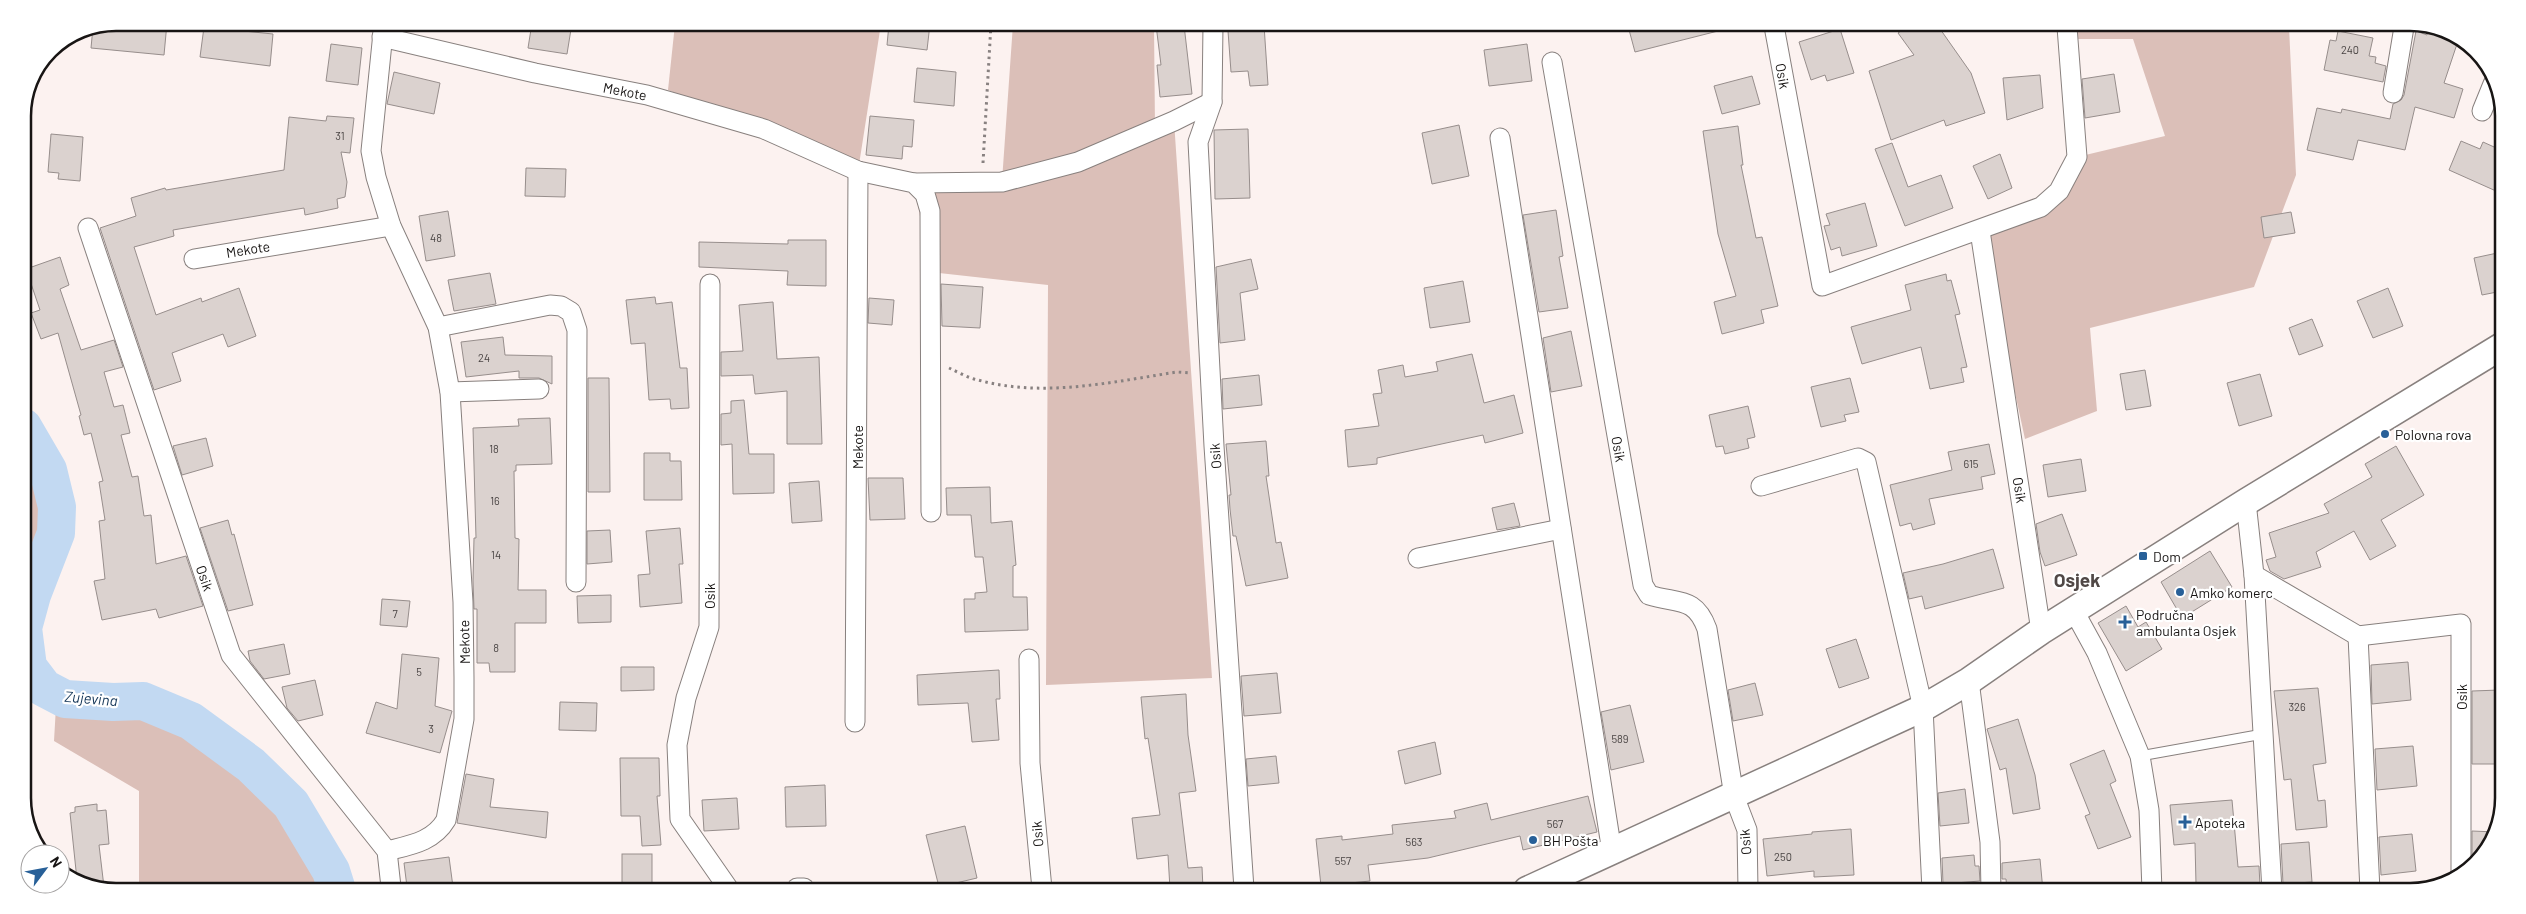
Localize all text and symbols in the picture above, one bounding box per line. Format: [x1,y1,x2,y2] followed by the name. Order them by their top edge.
[2341,43,2359,56] house number: 240
[1772,62,1794,90] street label: Osik
[602,78,648,104] street label: Mekote
[335,129,345,142] house number: 31
[430,231,442,244] house number: 48
[225,237,271,261] street label: Mekote
[478,351,490,364] house number: 24
[849,425,866,469] street label: Mekote
[2395,426,2471,443] place label: Polovna rova
[2379,428,2391,440] marker: Polovna rova
[1608,435,1630,463] street label: Osik
[489,442,499,455] house number: 18
[1206,442,1224,470] street label: Osik
[1964,457,1979,470] house number: 615
[2010,476,2030,504] street label: Osik
[490,494,500,507] house number: 16
[491,548,501,561] house number: 14
[2153,548,2181,565] place label: Dom
[2137,550,2149,562] marker: Dom
[193,563,217,593] street label: Osik
[2054,568,2100,591] district label: Osjek
[701,583,718,609] street label: Osik
[2190,584,2273,601] place label: Amko komerc
[2174,586,2186,598] marker: Amko komerc
[2136,606,2236,639] place label: Područna ambulanta Osjek
[392,607,398,620] house number: 7
[2118,615,2132,629] marker: Područna ambulanta Osjek
[455,620,473,664] street label: Mekote
[493,641,499,654] house number: 8
[416,665,422,678] house number: 5
[2453,684,2470,710] street label: Osik
[64,687,118,709] water label: Zujevina
[2288,700,2306,713] house number: 326
[428,722,434,735] house number: 3
[1611,732,1629,745] house number: 589
[2195,814,2245,831] place label: Apoteka
[2179,816,2191,828] marker: Apoteka
[1547,817,1563,830] house number: 567
[1027,820,1047,848] street label: Osik
[1735,828,1755,856] street label: Osik
[1543,832,1598,849] place label: BH Pošta
[1527,834,1539,846] marker: BH Pošta
[1406,835,1422,848] house number: 563
[20,844,70,894] north arrow
[1774,850,1792,863] house number: 250
[47,853,66,870] text: N
[1335,854,1351,867] house number: 557

